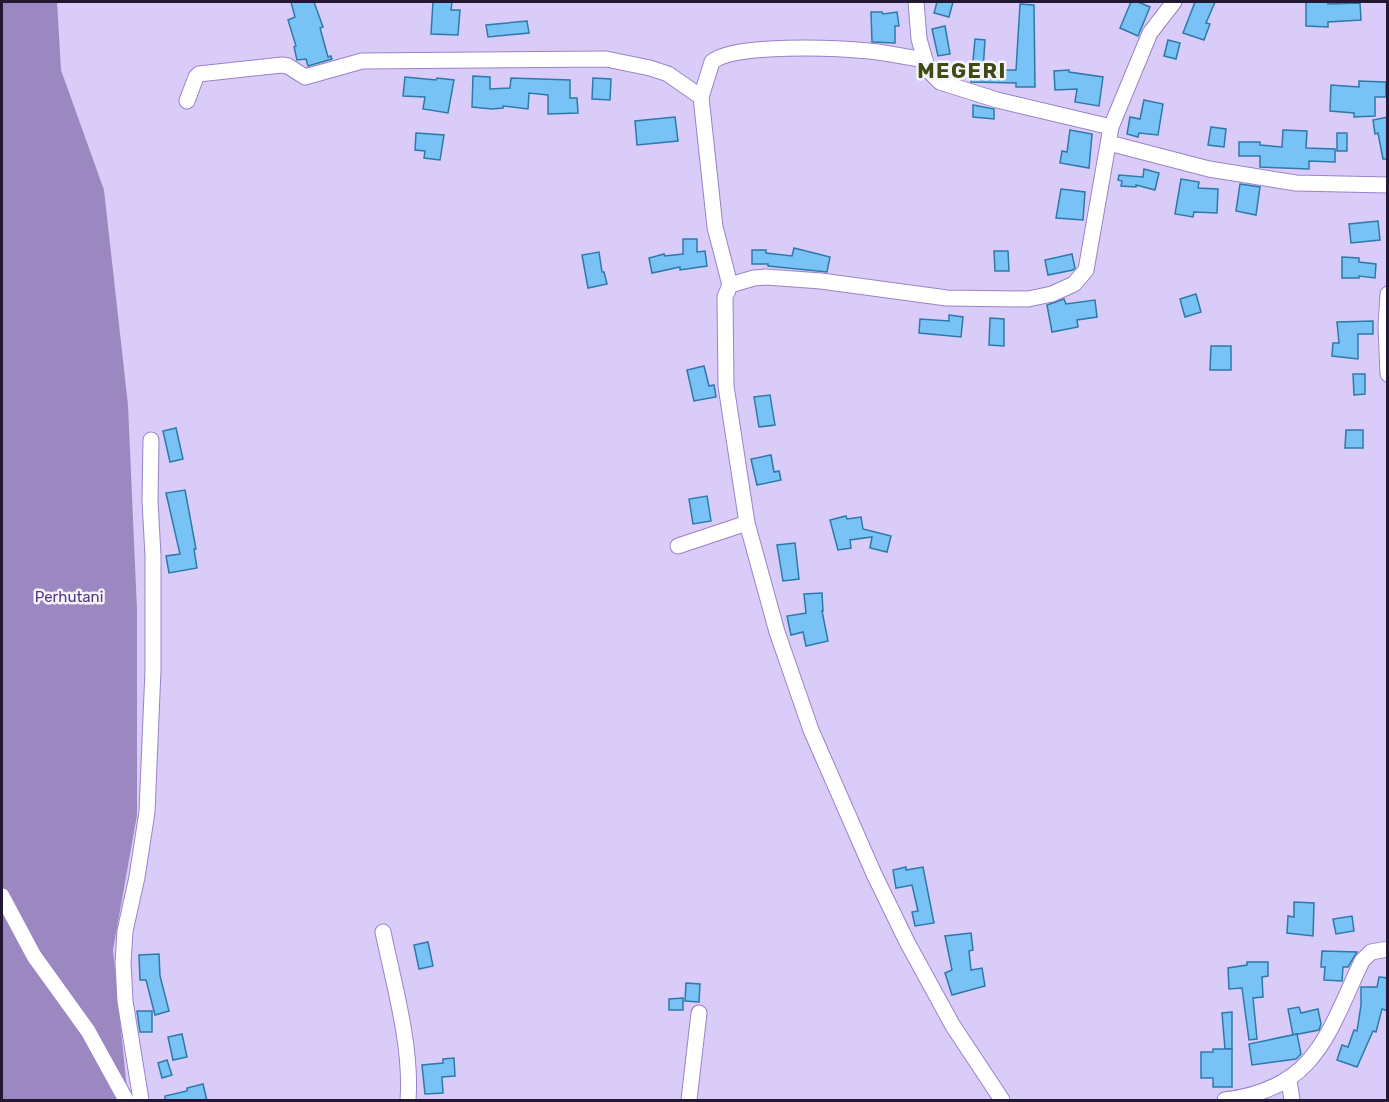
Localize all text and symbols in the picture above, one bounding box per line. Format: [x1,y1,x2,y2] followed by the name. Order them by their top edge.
[917,58,1007,83] district label: MEGERI
[35,588,103,606] park label: Perhutani

